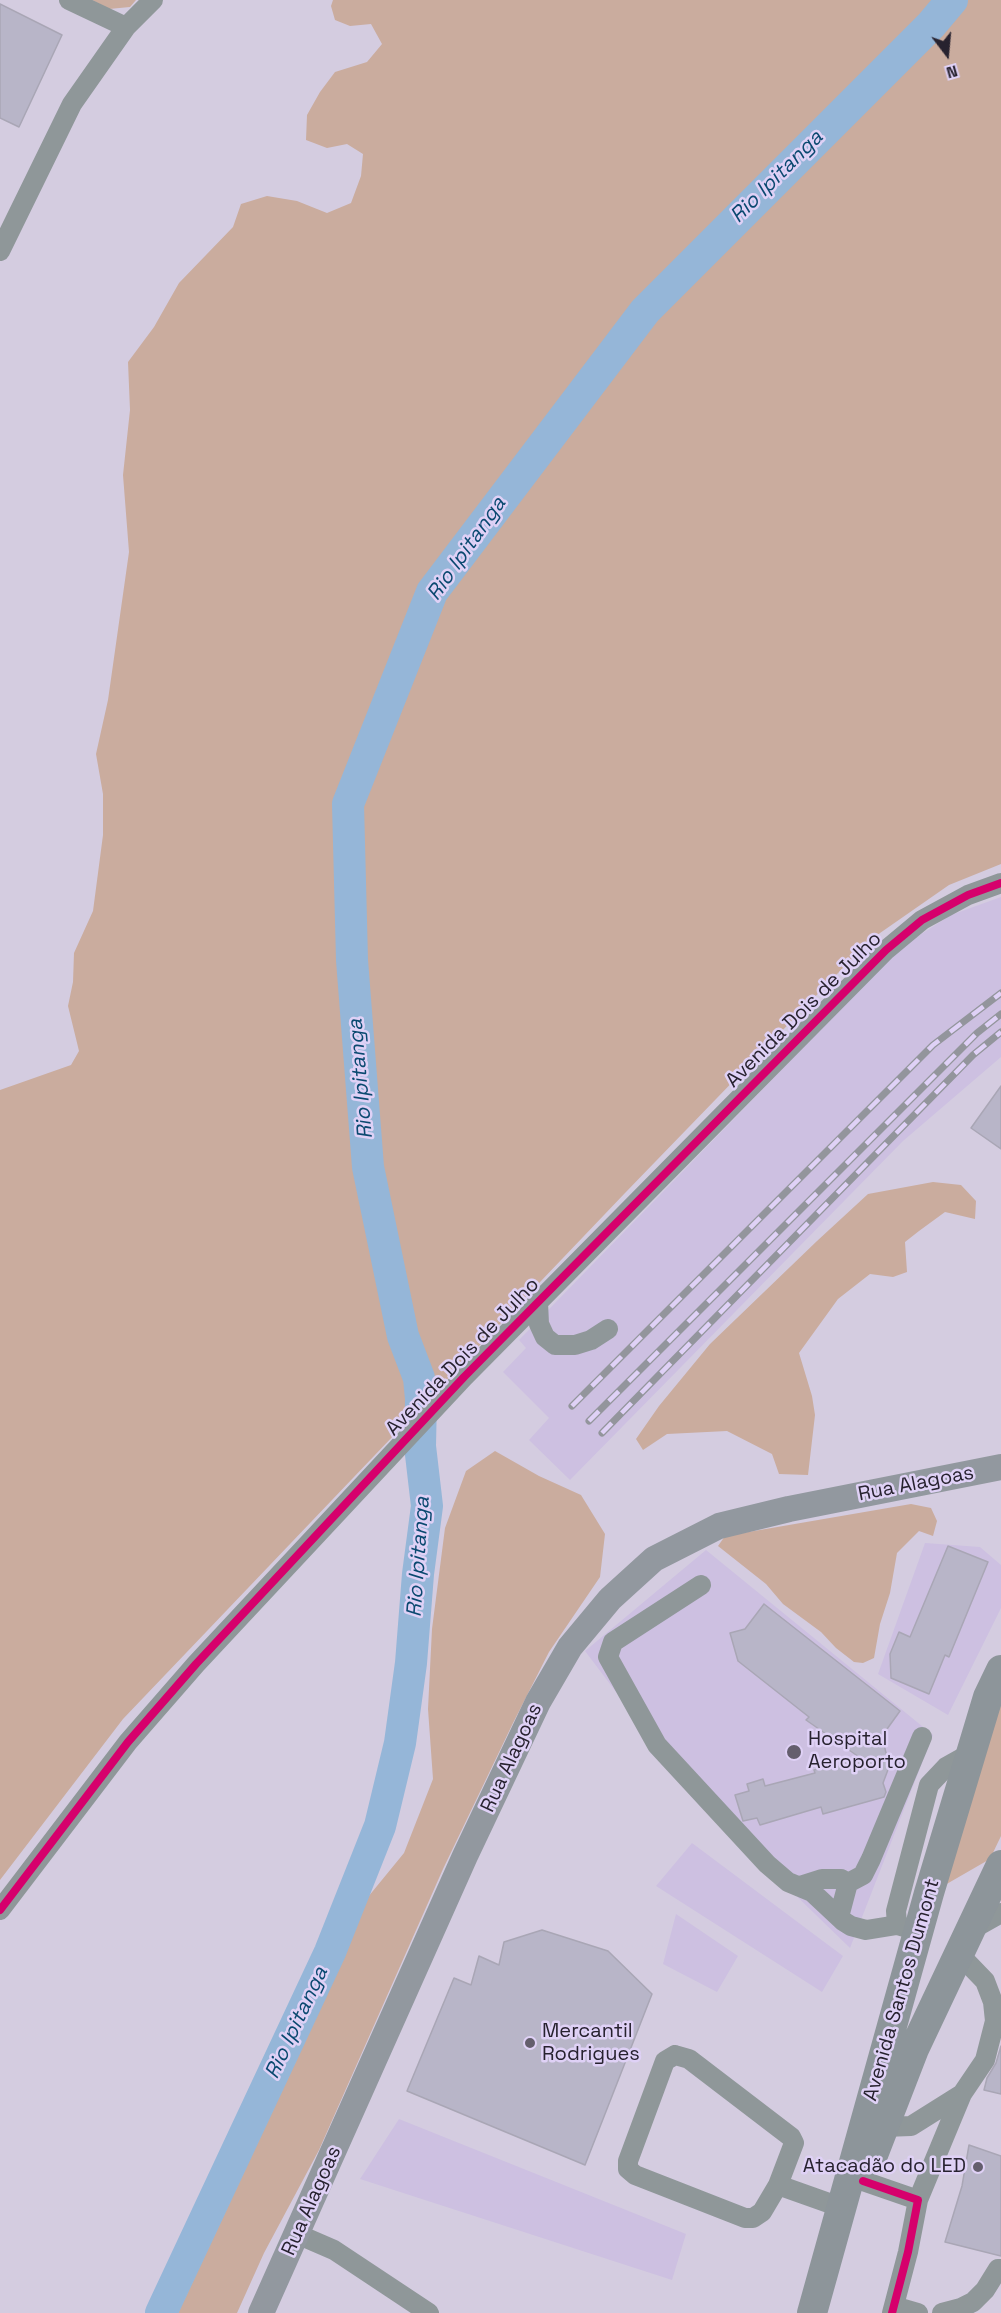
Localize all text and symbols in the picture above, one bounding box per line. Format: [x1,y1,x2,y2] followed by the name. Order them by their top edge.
[917,24,977,84] north arrow
[944,60,960,83] text: N
[725,125,829,229] water label: Rio Ipitanga
[422,492,512,606] water label: Rio Ipitanga
[721,927,887,1093] street label: Avenida Dois de Julho
[343,1018,379,1140] water label: Rio Ipitanga
[381,1273,545,1441] street label: Avenida Dois de Julho
[856,1461,976,1507] street label: Rua Alagoas
[402,1496,436,1618] water label: Rio Ipitanga
[476,1700,548,1816] street label: Rua Alagoas
[808,1728,906,1775] place label: Hospital Aeroporto
[785,1743,803,1761] marker: Hospital Aeroporto
[859,1876,945,2104] street label: Avenida Santos Dumont
[260,1963,334,2083] water label: Rio Ipitanga
[542,2020,640,2067] place label: Mercantil Rodrigues
[523,2036,537,2050] marker: Mercantil Rodrigues
[277,2142,347,2260] street label: Rua Alagoas
[803,2155,966,2179] place label: Atacadão do LED
[971,2160,985,2174] marker: Atacadão do LED

